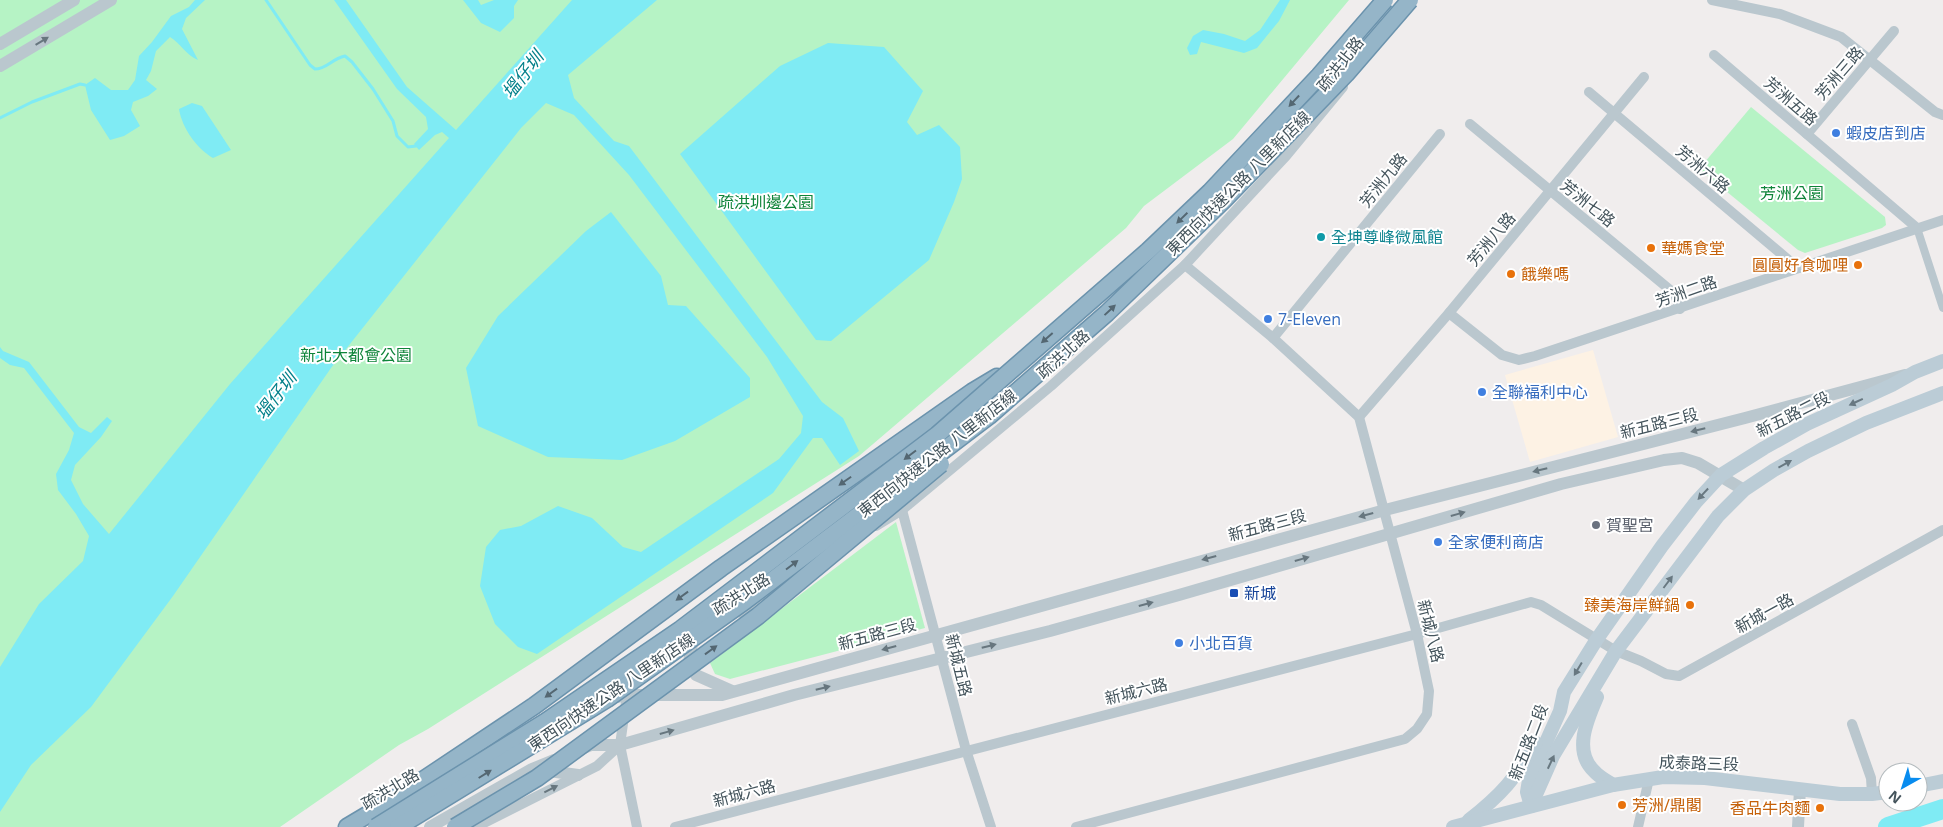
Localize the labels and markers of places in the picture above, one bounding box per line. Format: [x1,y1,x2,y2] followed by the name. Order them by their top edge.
[1846,122,1926,144] place label: 蝦皮店到店
[1830,127,1842,139] marker: 蝦皮店到店
[1331,226,1443,248] place label: 全坤尊峰微風館
[1315,231,1327,243] marker: 全坤尊峰微風館
[1661,237,1725,259] place label: 華媽食堂
[1645,242,1657,254] marker: 華媽食堂
[1752,254,1848,276] place label: 圓圓好食咖哩
[1852,259,1864,271] marker: 圓圓好食咖哩
[1521,263,1569,285] place label: 餓樂嗎
[1505,268,1517,280] marker: 餓樂嗎
[1278,308,1341,330] place label: 7-Eleven
[1262,313,1274,325] marker: 7-Eleven
[1492,381,1588,403] place label: 全聯福利中心
[1476,386,1488,398] marker: 全聯福利中心
[1606,514,1654,536] place label: 賀聖宮
[1590,519,1602,531] marker: 賀聖宮
[1448,531,1544,553] place label: 全家便利商店
[1432,536,1444,548] marker: 全家便利商店
[1244,582,1276,604] place label: 新城
[1228,587,1240,599] marker: 新城
[1584,594,1680,616] place label: 臻美海岸鮮鍋
[1684,599,1696,611] marker: 臻美海岸鮮鍋
[1189,632,1253,654] place label: 小北百貨
[1173,637,1185,649] marker: 小北百貨
[1632,794,1702,816] place label: 芳洲/鼎閣
[1730,797,1810,819] place label: 香品牛肉麵
[1616,799,1628,811] marker: 芳洲/鼎閣
[1814,802,1826,814] marker: 香品牛肉麵

